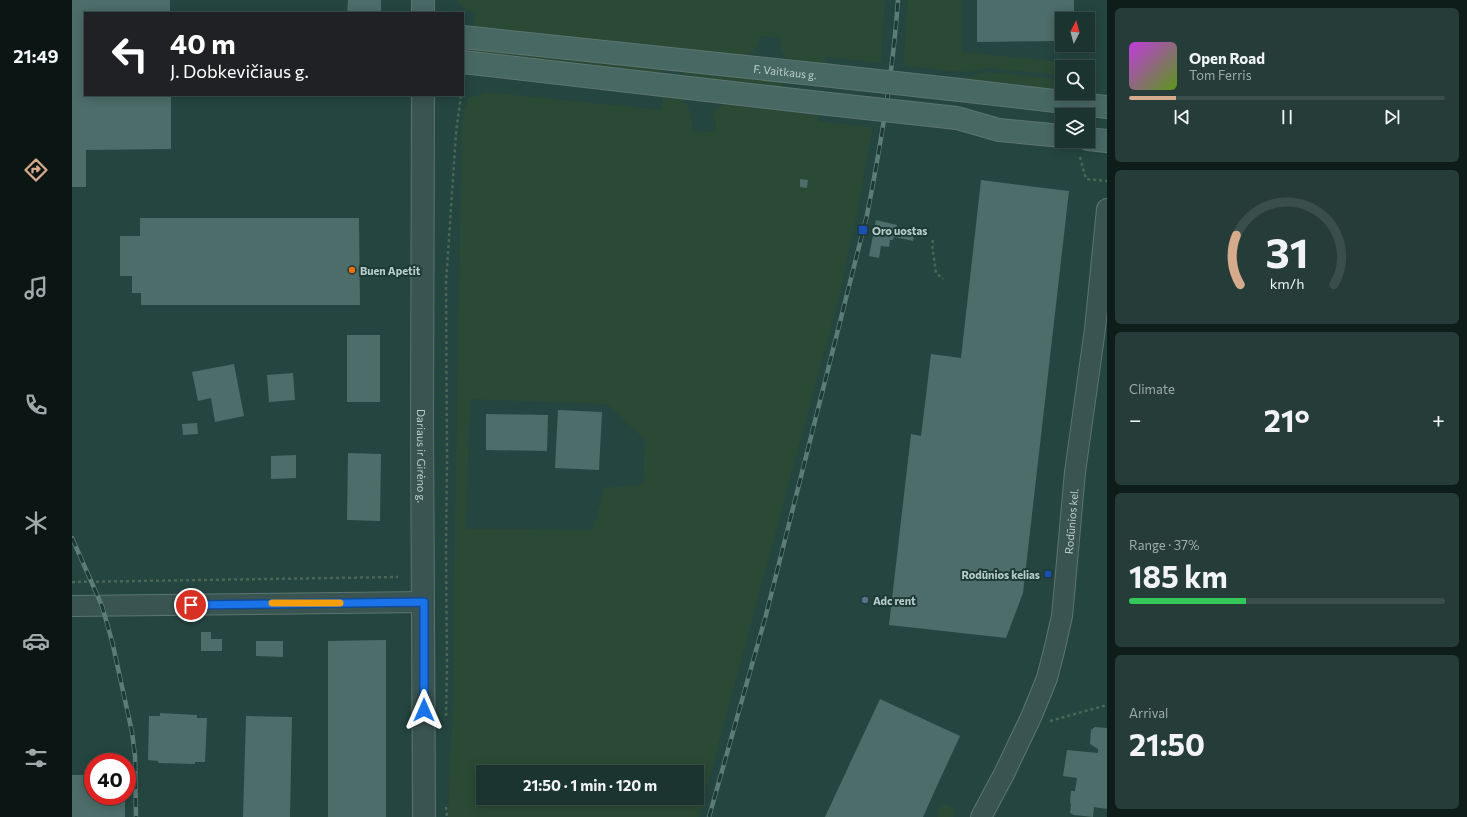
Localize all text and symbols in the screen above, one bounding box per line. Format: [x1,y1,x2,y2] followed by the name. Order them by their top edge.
[1055,12,1095,52] north arrow
[1055,12,1095,148] map controls
[170,26,236,60] text: 40 m
[104,28,156,80] icon: left
[13,45,59,67] text: 21:49
[1189,49,1265,67] text: Open Road
[170,60,309,82] text: J. Dobkevičiaus g.
[1055,60,1095,100] button: search
[753,61,818,81] street label: F. Vaitkaus g.
[1189,67,1252,83] text: Tom Ferris
[1171,106,1193,128] icon: previous
[1276,106,1298,128] icon: pause
[1381,106,1403,128] icon: next
[1055,108,1095,148] button: layers
[22,156,50,184] icon: directions
[857,224,869,236] marker: Oro uostas
[872,224,927,237] place label: Oro uostas
[1265,225,1309,276] text: 31
[360,264,421,277] place label: Buen Apetit
[347,265,357,275] marker: Buen Apetit
[1270,273,1304,291] text: km/h
[22,274,50,302] icon: music
[1129,381,1175,397] text: Climate
[22,391,50,419] icon: phone
[1264,401,1310,438] text: 21°
[1129,406,1142,433] text: −
[1432,406,1445,433] text: +
[415,409,429,503] street label: Dariaus ir Girėno g.
[1061,487,1080,555] street label: Rodūnios kel.
[22,509,50,537] icon: climate
[1129,537,1199,553] text: Range · 37%
[1129,557,1228,594] text: 185 km
[962,568,1040,581] place label: Rodūnios kelias
[1043,569,1053,579] marker: Rodūnios kelias
[174,588,208,622] pin
[180,594,202,616] icon: arrive
[873,594,916,607] place label: Adc rent
[860,595,870,605] marker: Adc rent
[22,627,50,655] icon: car
[403,689,445,731] position arrow
[1129,705,1168,721] text: Arrival
[1129,725,1205,762] text: 21:50
[22,744,50,772] icon: filters
[84,753,136,805] speed limit sign: 40
[523,776,657,794] text: 21:50 · 1 min · 120 m

